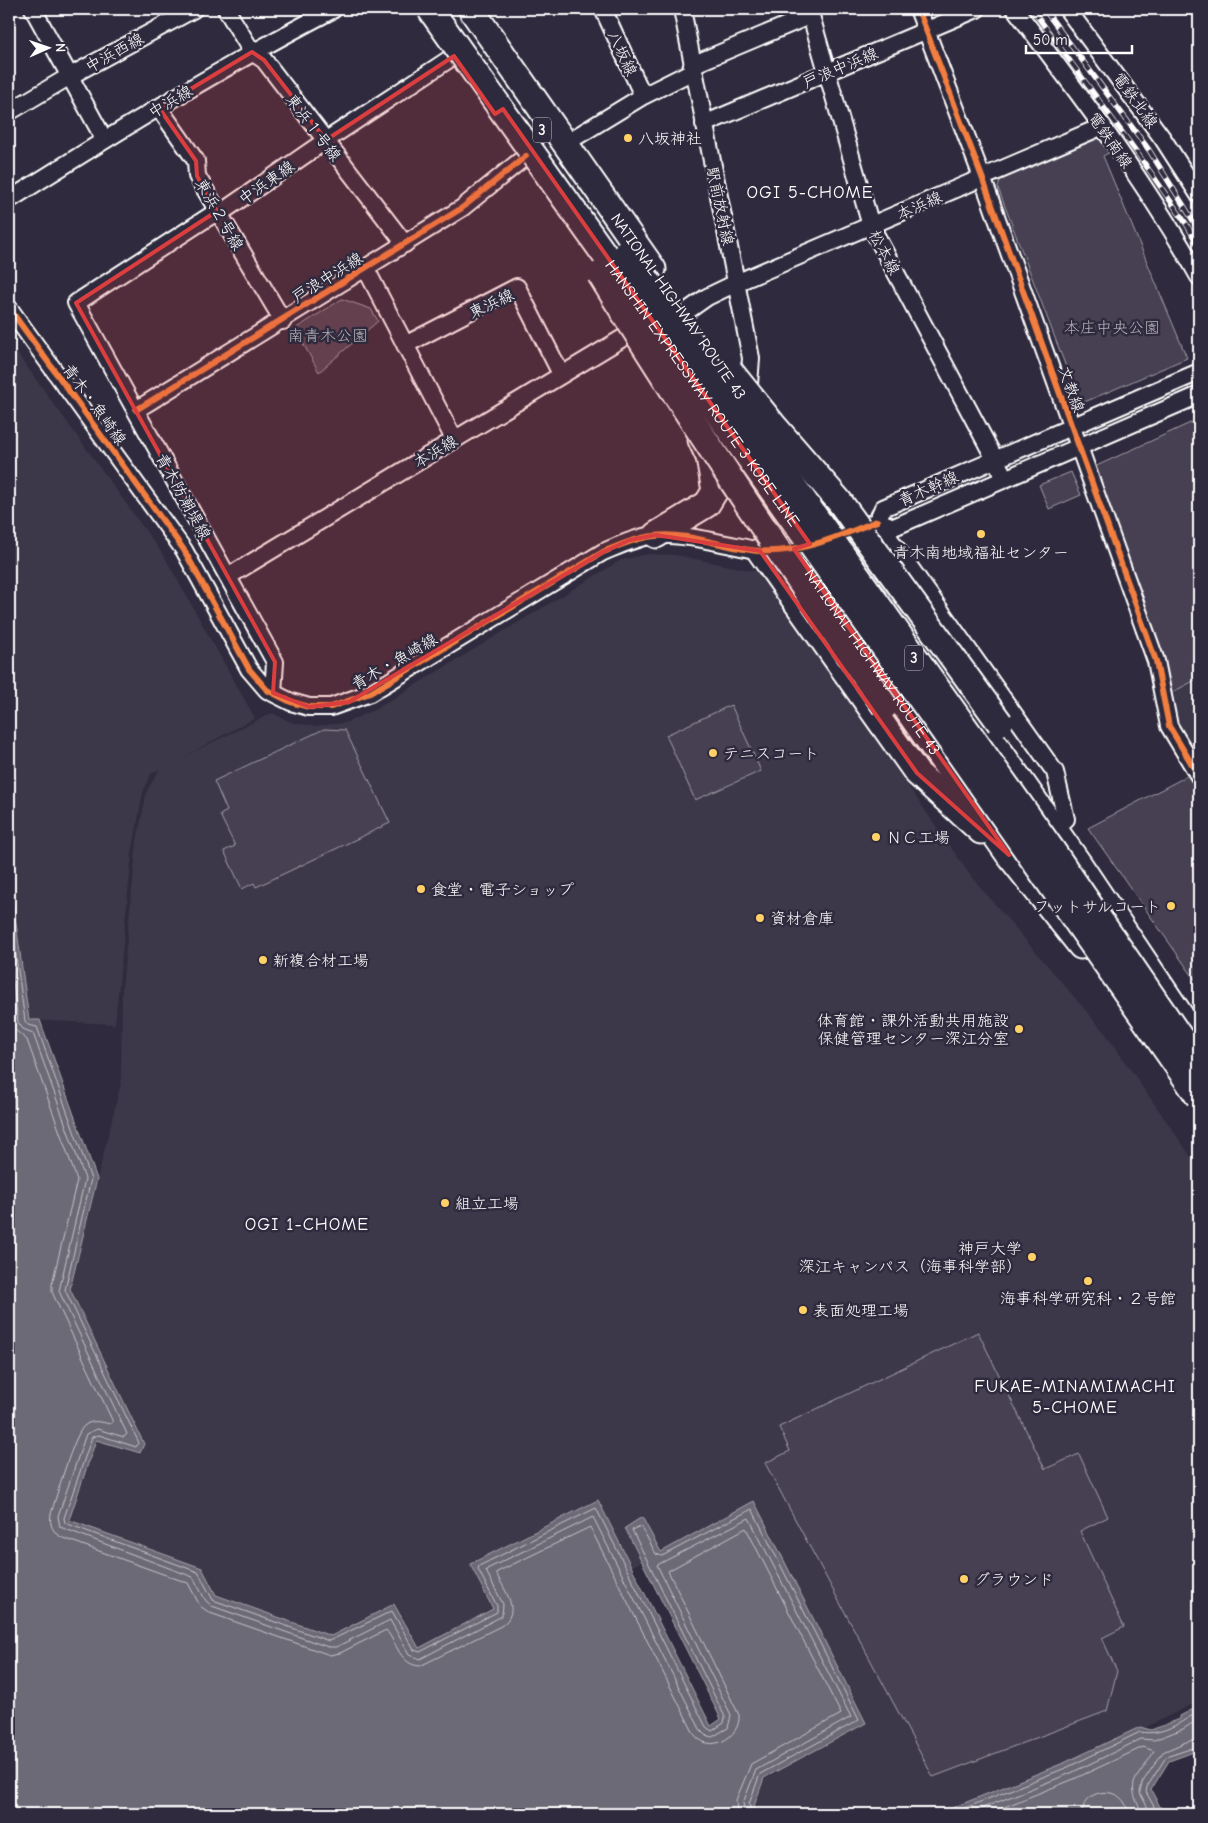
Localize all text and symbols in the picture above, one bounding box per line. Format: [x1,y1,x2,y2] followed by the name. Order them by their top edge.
[22,22,72,72] north arrow
[1026,22,1132,54] scale bar
[604,28,640,79] street label: 八坂線
[82,29,147,76] street label: 中浜西線
[1033,31,1068,49] text: 50 m
[52,43,69,52] text: N
[800,44,881,92] street label: 戸浪中浜線
[1109,69,1161,132] street label: 電鉄北線
[145,82,196,122] street label: 中浜線
[282,90,344,165] street label: 東浜１号線
[1084,109,1136,172] street label: 電鉄南線
[533,118,551,142] road number: 3
[638,130,702,148] place label: 八坂神社
[622,132,634,144] marker: 八坂神社
[235,157,298,209] street label: 中浜東線
[703,165,737,247] street label: 駅前放射線
[191,175,247,254] street label: 東浜２号線
[746,182,874,203] district label: OGI 5-CHOME
[894,188,945,224] street label: 本浜線
[607,210,749,403] street label: NATIONAL HIGHWAY ROUTE 43
[865,227,903,278] street label: 松本線
[289,249,366,307] street label: 戸浪中浜線
[601,257,803,530] street label: HANSHIN EXPRESSWAY ROUTE 3 KOBE LINE
[466,286,517,322] street label: 東浜線
[1064,319,1160,337] park label: 本庄中央公園
[288,327,368,345] park label: 南青木公園
[59,360,130,449] street label: 青木・魚崎線
[1054,364,1088,415] street label: 文教線
[410,432,461,472] street label: 本浜線
[152,450,214,543] street label: 青木防潮堤線
[896,468,961,510] street label: 青木幹線
[975,528,987,540] marker: 青木南地域福祉センター
[893,544,1069,562] place label: 青木南地域福祉センター
[801,565,944,758] street label: NATIONAL HIGHWAY ROUTE 43
[348,630,441,694] street label: 青木・魚崎線
[905,646,923,670] road number: 3
[723,745,819,763] place label: テニスコート
[707,747,719,759] marker: テニスコート
[886,829,950,847] place label: ＮＣ工場
[870,831,882,843] marker: ＮＣ工場
[431,881,574,899] place label: 食堂・電子ショップ
[415,883,427,895] marker: 食堂・電子ショップ
[1034,898,1161,916] place label: フットサルコート
[1165,900,1177,912] marker: フットサルコート
[770,910,834,928] place label: 資材倉庫
[754,912,766,924] marker: 資材倉庫
[273,952,369,970] place label: 新複合材工場
[257,954,269,966] marker: 新複合材工場
[817,1012,1009,1048] place label: 体育館・課外活動共用施設 保健管理センター深江分室
[1013,1023,1025,1035] marker: 体育館・課外活動共用施設 保健管理センター深江分室
[455,1195,519,1213] place label: 組立工場
[439,1197,451,1209] marker: 組立工場
[245,1214,369,1235] district label: OGI 1-CHOME
[799,1240,1022,1276] place label: 神戸大学 深江キャンパス（海事科学部）
[1026,1251,1038,1263] marker: 神戸大学 深江キャンパス（海事科学部）
[1082,1275,1094,1287] marker: 海事科学研究科・２号館
[1000,1290,1176,1308] place label: 海事科学研究科・２号館
[813,1302,909,1320] place label: 表面処理工場
[797,1304,809,1316] marker: 表面処理工場
[974,1376,1176,1418] district label: FUKAE-MINAMIMACHI 5-CHOME
[974,1571,1054,1589] place label: グラウンド
[958,1573,970,1585] marker: グラウンド

